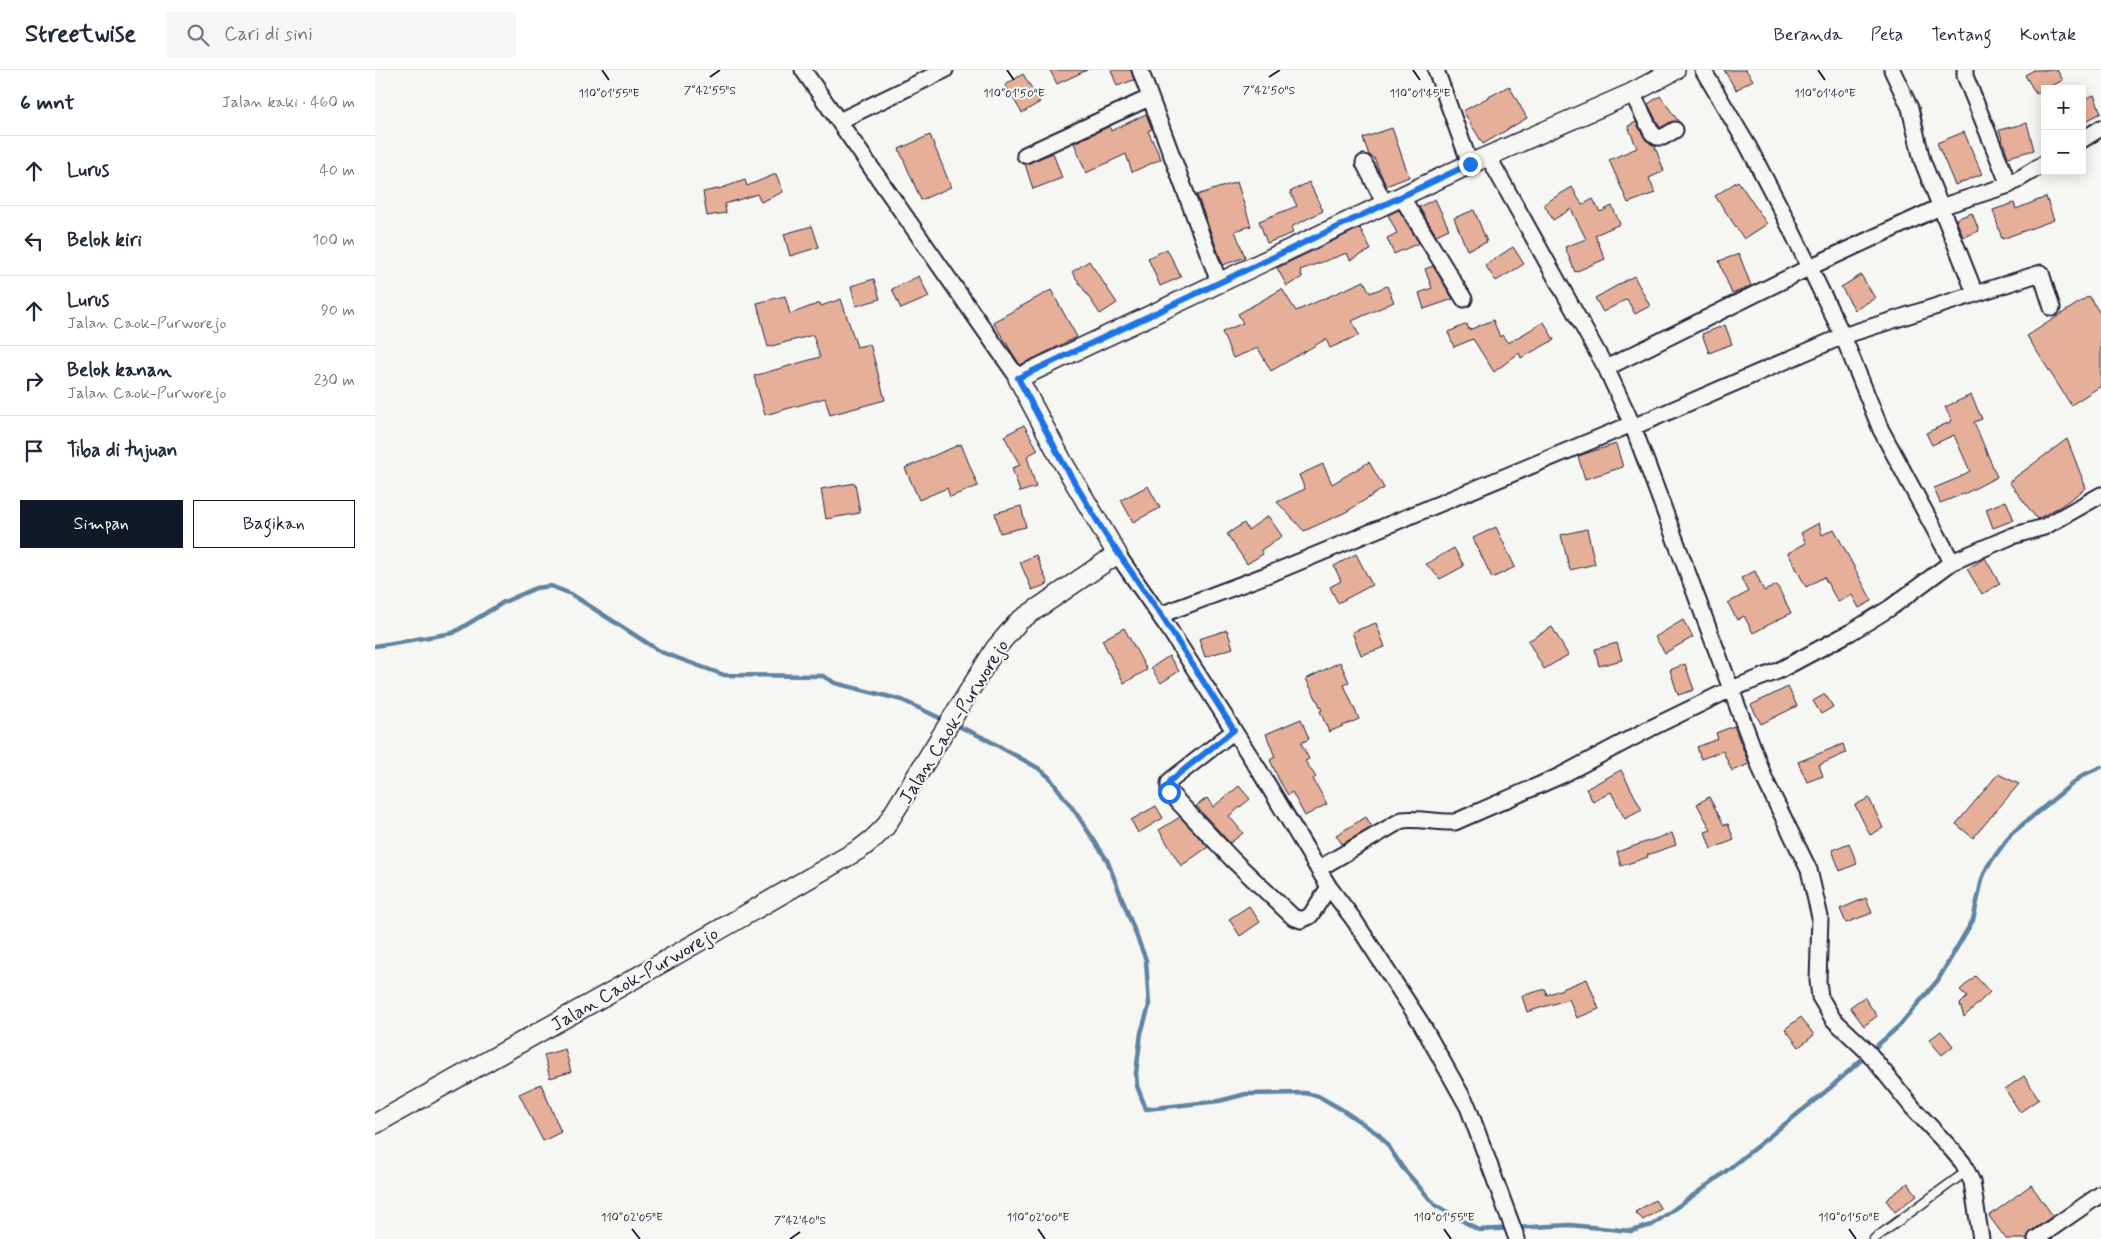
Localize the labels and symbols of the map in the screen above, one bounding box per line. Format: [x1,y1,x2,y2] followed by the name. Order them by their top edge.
[684,83,736,99] text: 7°42'55"S
[1243,83,1295,99] text: 7°42'50"S
[578,86,640,102] text: 110°01'55"E
[983,86,1045,102] text: 110°01'50"E
[1390,86,1450,102] text: 110°01'45"E
[1794,86,1856,102] text: 110°01'40"E
[1459,153,1482,176] route end
[894,635,1016,809] street label: Jalan Caok-Purworejo
[1158,781,1181,804] route start
[547,921,723,1038] street label: Jalan Caok-Purworejo
[601,1210,663,1226] text: 110°02'05"E
[1007,1210,1069,1226] text: 110°02'00"E
[1413,1210,1475,1226] text: 110°01'55"E
[1818,1210,1880,1226] text: 110°01'50"E
[774,1213,826,1229] text: 7°42'40"S

